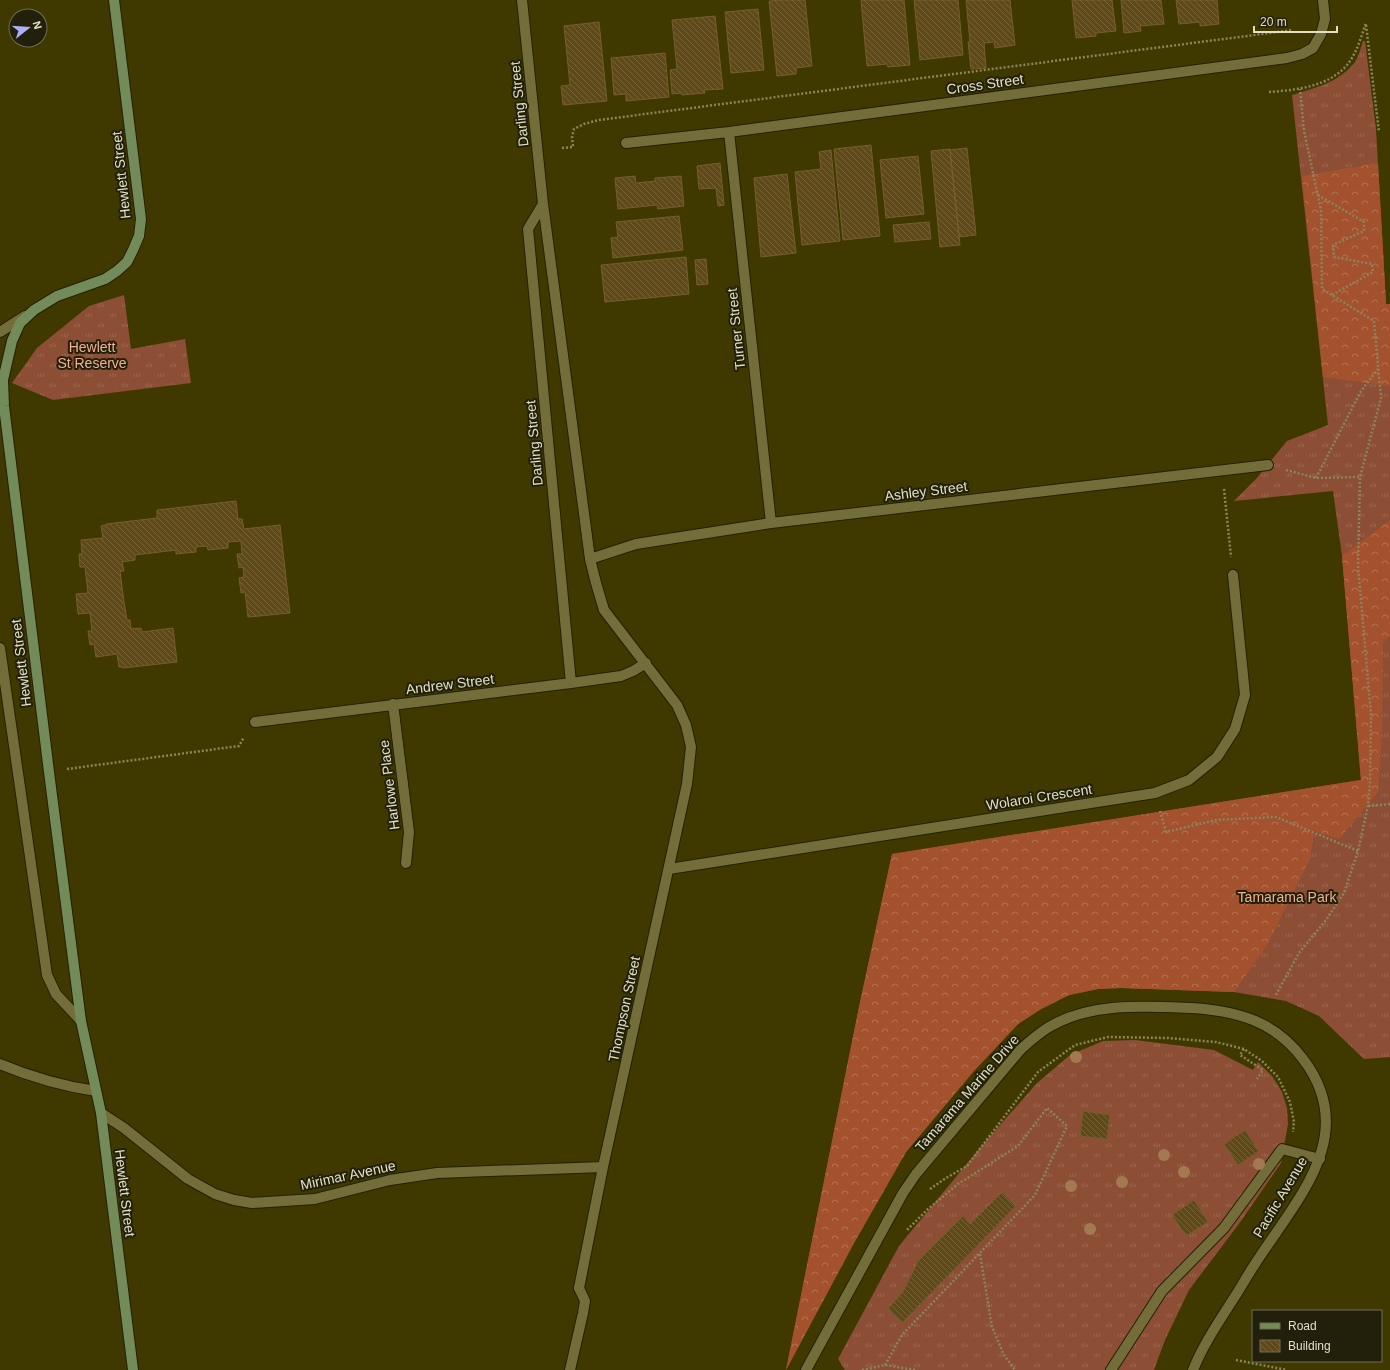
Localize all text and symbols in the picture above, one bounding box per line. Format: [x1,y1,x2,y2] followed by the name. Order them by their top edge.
[8,8,48,48] north arrow
[1254,8,1337,34] scale bar
[1260,15,1287,29] text: 20 m
[31,20,44,31] text: N
[507,60,531,147] street label: Darling Street
[945,71,1025,97] street label: Cross Street
[108,130,134,220] street label: Hewlett Street
[724,287,748,371] street label: Turner Street
[57,339,127,371] park label: Hewlett St Reserve
[522,400,546,486] street label: Darling Street
[884,478,968,504] street label: Ashley Street
[8,618,34,708] street label: Hewlett Street
[405,671,495,697] street label: Andrew Street
[376,739,402,831] street label: Harlowe Place
[985,781,1093,813] street label: Wolaroi Crescent
[1238,889,1337,905] park label: Tamarama Park
[605,955,643,1063] street label: Thompson Street
[912,1031,1022,1155] street label: Tamarama Marine Drive
[112,1148,138,1238] street label: Hewlett Street
[1250,1153,1311,1240] street label: Pacific Avenue
[299,1157,397,1193] street label: Mirimar Avenue
[1252,1310,1382,1362] legend
[1288,1319,1317,1333] text: Road
[1288,1339,1331,1353] text: Building

